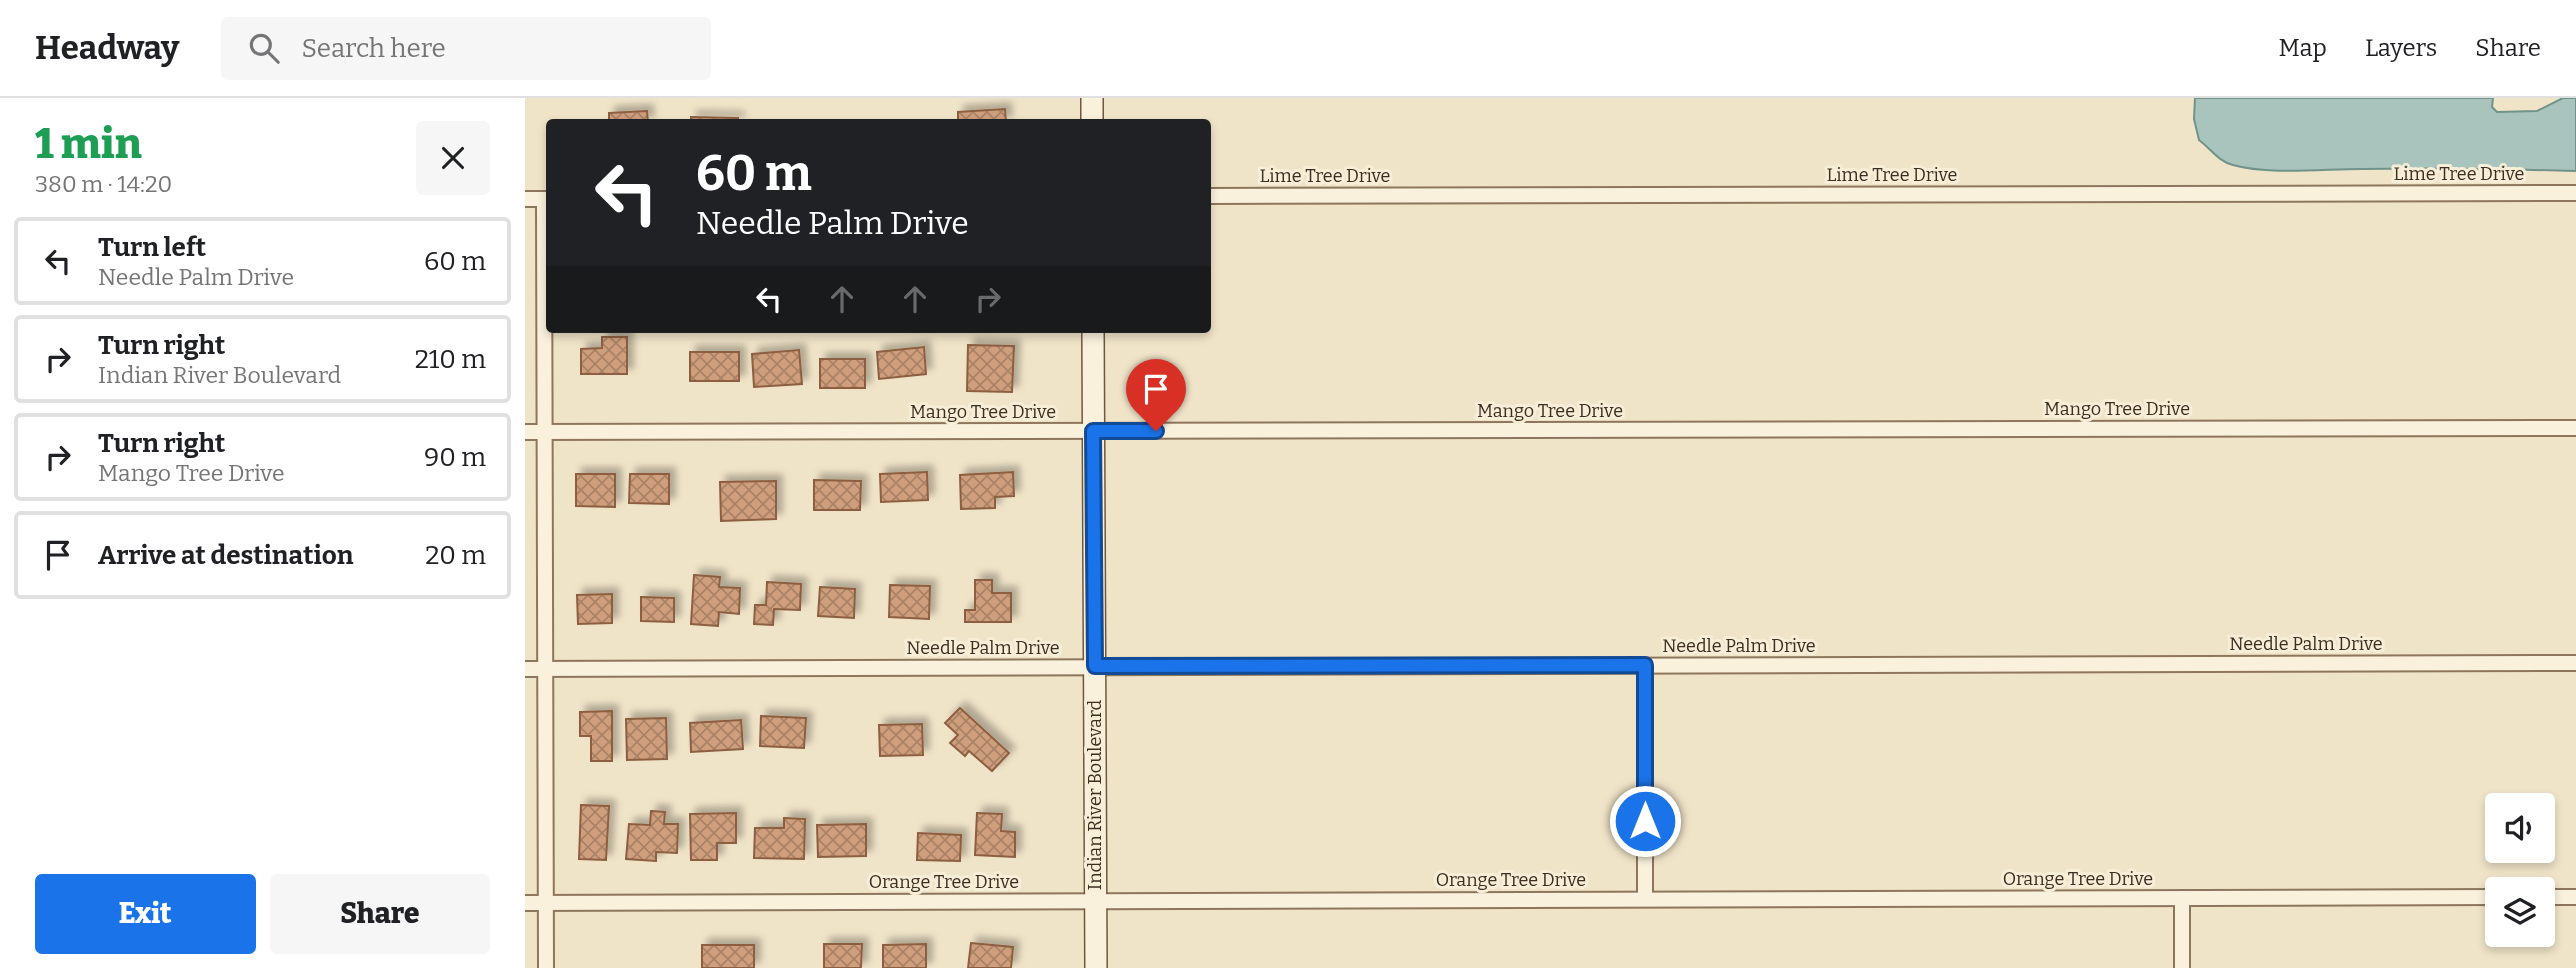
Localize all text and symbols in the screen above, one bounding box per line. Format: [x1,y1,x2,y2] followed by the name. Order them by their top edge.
[221,17,711,80] search box
[35,28,179,68] text: Headway
[245,29,283,67] icon: search
[301,33,446,64] text: Search here
[2279,34,2327,62] text: Map
[2365,34,2437,62] text: Layers
[2475,34,2541,62] text: Share
[35,119,142,169] text: 1 min
[416,121,490,195] button: close
[696,144,812,203] text: 60 m
[581,147,672,238] icon: left
[2394,163,2524,185] street label: Lime Tree Drive
[1827,164,1957,186] street label: Lime Tree Drive
[1260,165,1390,187] street label: Lime Tree Drive
[35,170,172,198] text: 380 m · 14:20
[696,204,969,242] text: Needle Palm Drive
[98,232,206,263] text: Turn left
[39,242,77,280] icon: left
[424,246,486,277] text: 60 m
[98,263,294,291] text: Needle Palm Drive
[750,280,788,318] icon: left
[823,280,861,318] icon: ahead
[896,280,934,318] icon: ahead
[969,280,1007,318] icon: right
[98,330,225,361] text: Turn right
[39,340,77,378] icon: right
[415,344,486,375] text: 210 m
[1126,359,1186,431] pin
[98,361,341,389] text: Indian River Boulevard
[1137,370,1175,408] icon: arrive
[2044,398,2190,420] street label: Mango Tree Drive
[1477,400,1623,422] street label: Mango Tree Drive
[910,401,1056,423] street label: Mango Tree Drive
[98,428,225,459] text: Turn right
[39,438,77,476] icon: right
[424,442,486,473] text: 90 m
[98,459,285,487] text: Mango Tree Drive
[39,536,77,574] icon: arrive
[98,540,353,571] text: Arrive at destination
[425,540,486,571] text: 20 m
[2229,633,2383,655] street label: Needle Palm Drive
[1662,635,1816,657] street label: Needle Palm Drive
[906,637,1060,659] street label: Needle Palm Drive
[1084,700,1106,890] street label: Indian River Boulevard
[1608,784,1682,858] position arrow
[2485,793,2555,947] map controls
[2485,793,2555,863] button: sound
[2003,868,2153,890] street label: Orange Tree Drive
[1436,869,1586,891] street label: Orange Tree Drive
[869,871,1019,893] street label: Orange Tree Drive
[35,874,256,954] button: Exit
[270,874,490,954] button: Share
[2485,877,2555,947] button: layers

